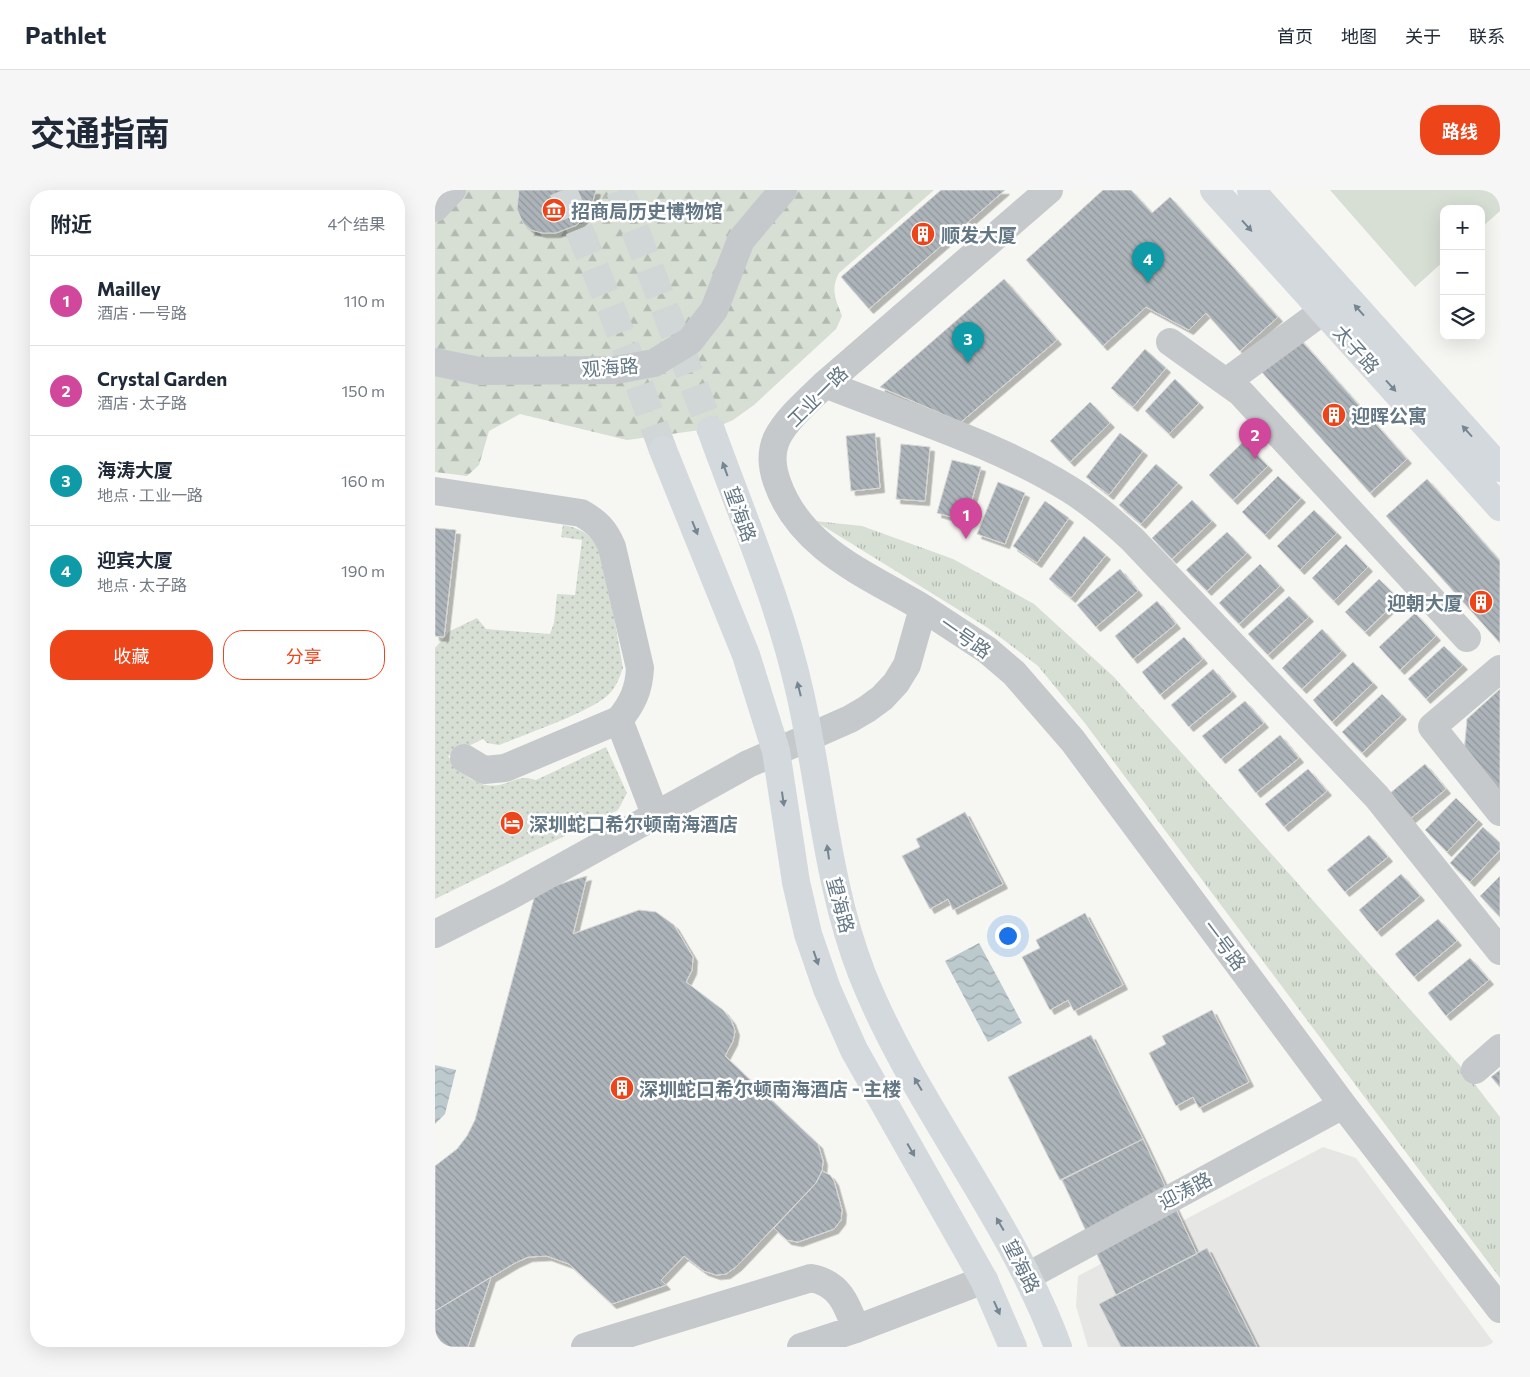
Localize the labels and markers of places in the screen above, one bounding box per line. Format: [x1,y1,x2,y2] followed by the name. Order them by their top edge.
[541,197,567,223] museum icon: 招商局历史博物馆
[571,199,723,222] place label: 招商局历史博物馆
[910,221,936,247] building icon: 顺发大厦
[941,223,1017,246] place label: 顺发大厦
[1132,242,1164,283] pin: 4
[952,322,984,363] pin: 3
[1321,402,1347,428] building icon: 迎晖公寓
[1351,404,1427,427] place label: 迎晖公寓
[1239,418,1271,459] pin: 2
[950,498,982,539] pin: 1
[1468,589,1494,615] building icon: 迎朝大厦
[1387,591,1463,614] place label: 迎朝大厦
[499,810,525,836] hotel icon: 深圳蛇口希尔顿南海酒店
[529,812,738,835] place label: 深圳蛇口希尔顿南海酒店
[609,1075,635,1101] building icon: 深圳蛇口希尔顿南海酒店 - 主楼
[639,1077,901,1100] place label: 深圳蛇口希尔顿南海酒店 - 主楼

